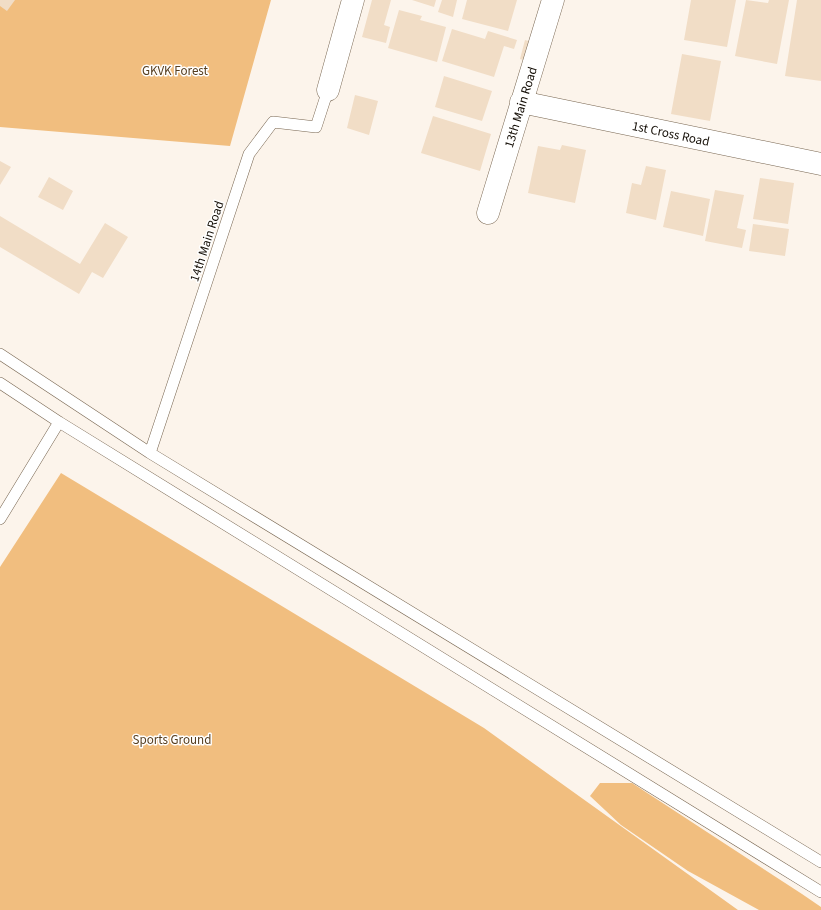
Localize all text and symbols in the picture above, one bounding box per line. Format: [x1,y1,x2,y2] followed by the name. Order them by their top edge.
[142,62,209,80] park label: GKVK Forest
[500,65,542,150] street label: 13th Main Road
[630,117,711,151] street label: 1st Cross Road
[185,199,228,284] street label: 14th Main Road
[133,731,211,749] park label: Sports Ground

